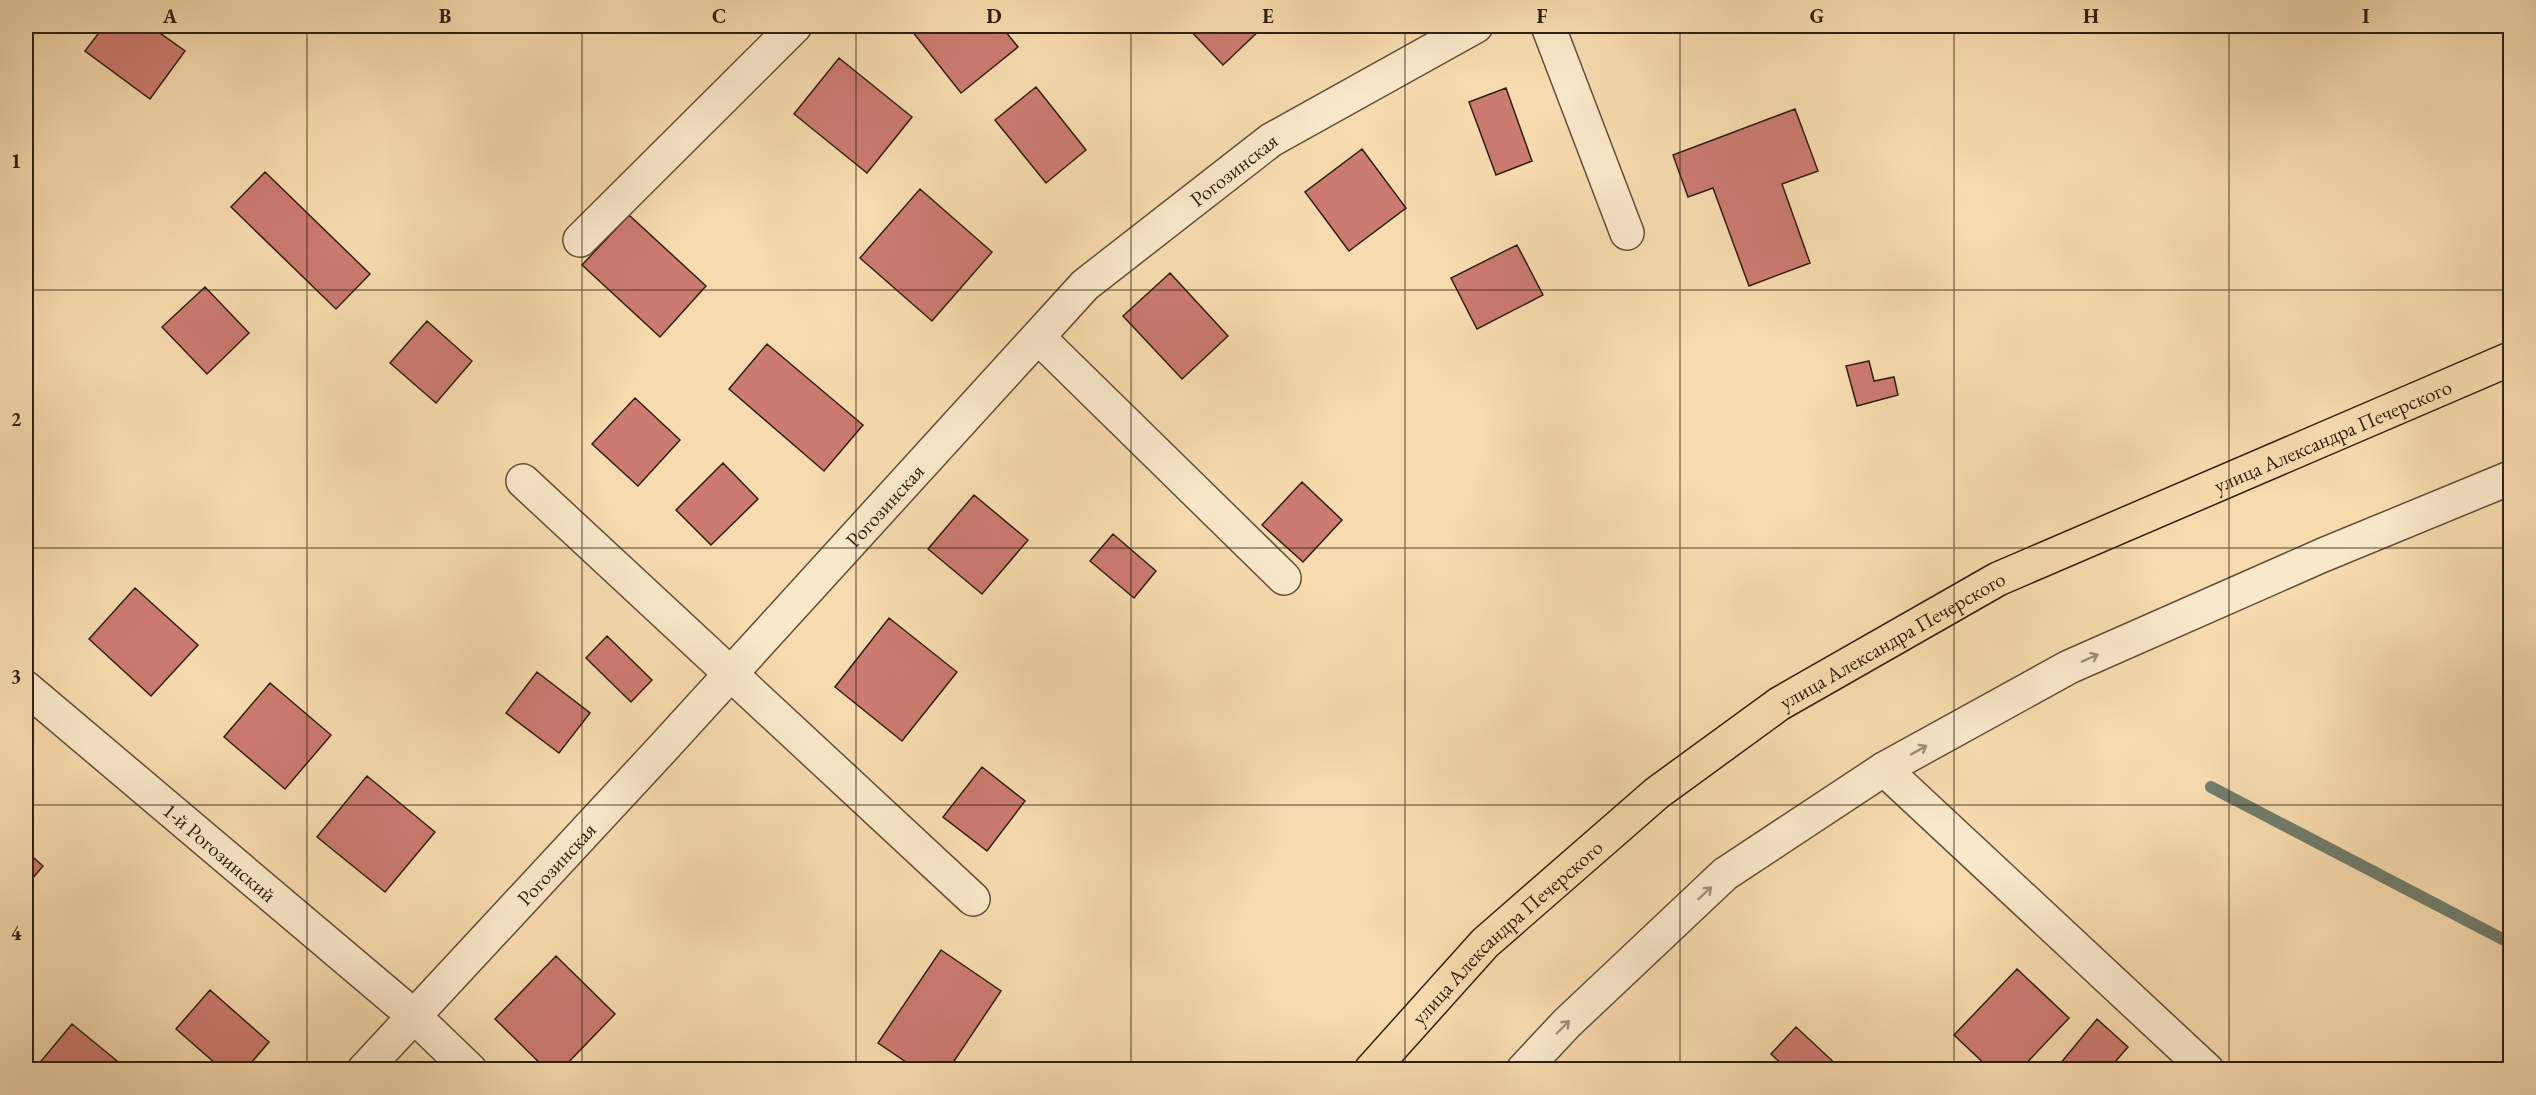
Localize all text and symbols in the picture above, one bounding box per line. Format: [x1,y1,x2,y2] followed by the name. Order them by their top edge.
[162,3,178,29] text: A
[439,3,451,29] text: B
[712,3,726,29] text: C
[986,3,1002,29] text: D
[1262,3,1274,29] text: E
[1537,3,1548,29] text: F
[1810,3,1824,29] text: G
[2083,3,2099,29] text: H
[2362,3,2370,29] text: I
[1184,127,1283,212] street label: Рогозинская
[11,148,21,174] text: 1
[2209,372,2455,498] street label: улица Александра Печерского
[11,406,22,432] text: 2
[839,458,929,553] street label: Рогозинская
[1774,564,2009,715] street label: улица Александра Печерского
[2081,652,2099,663] one-way arrow
[11,663,21,689] text: 3
[1909,744,1927,755] one-way arrow
[158,796,282,908] street label: 1-й Рогозинский
[511,816,601,911] street label: Рогозинская
[1405,833,1608,1030] street label: улица Александра Печерского
[1697,886,1712,900] one-way arrow
[11,920,22,946] text: 4
[1556,1020,1570,1035] one-way arrow

